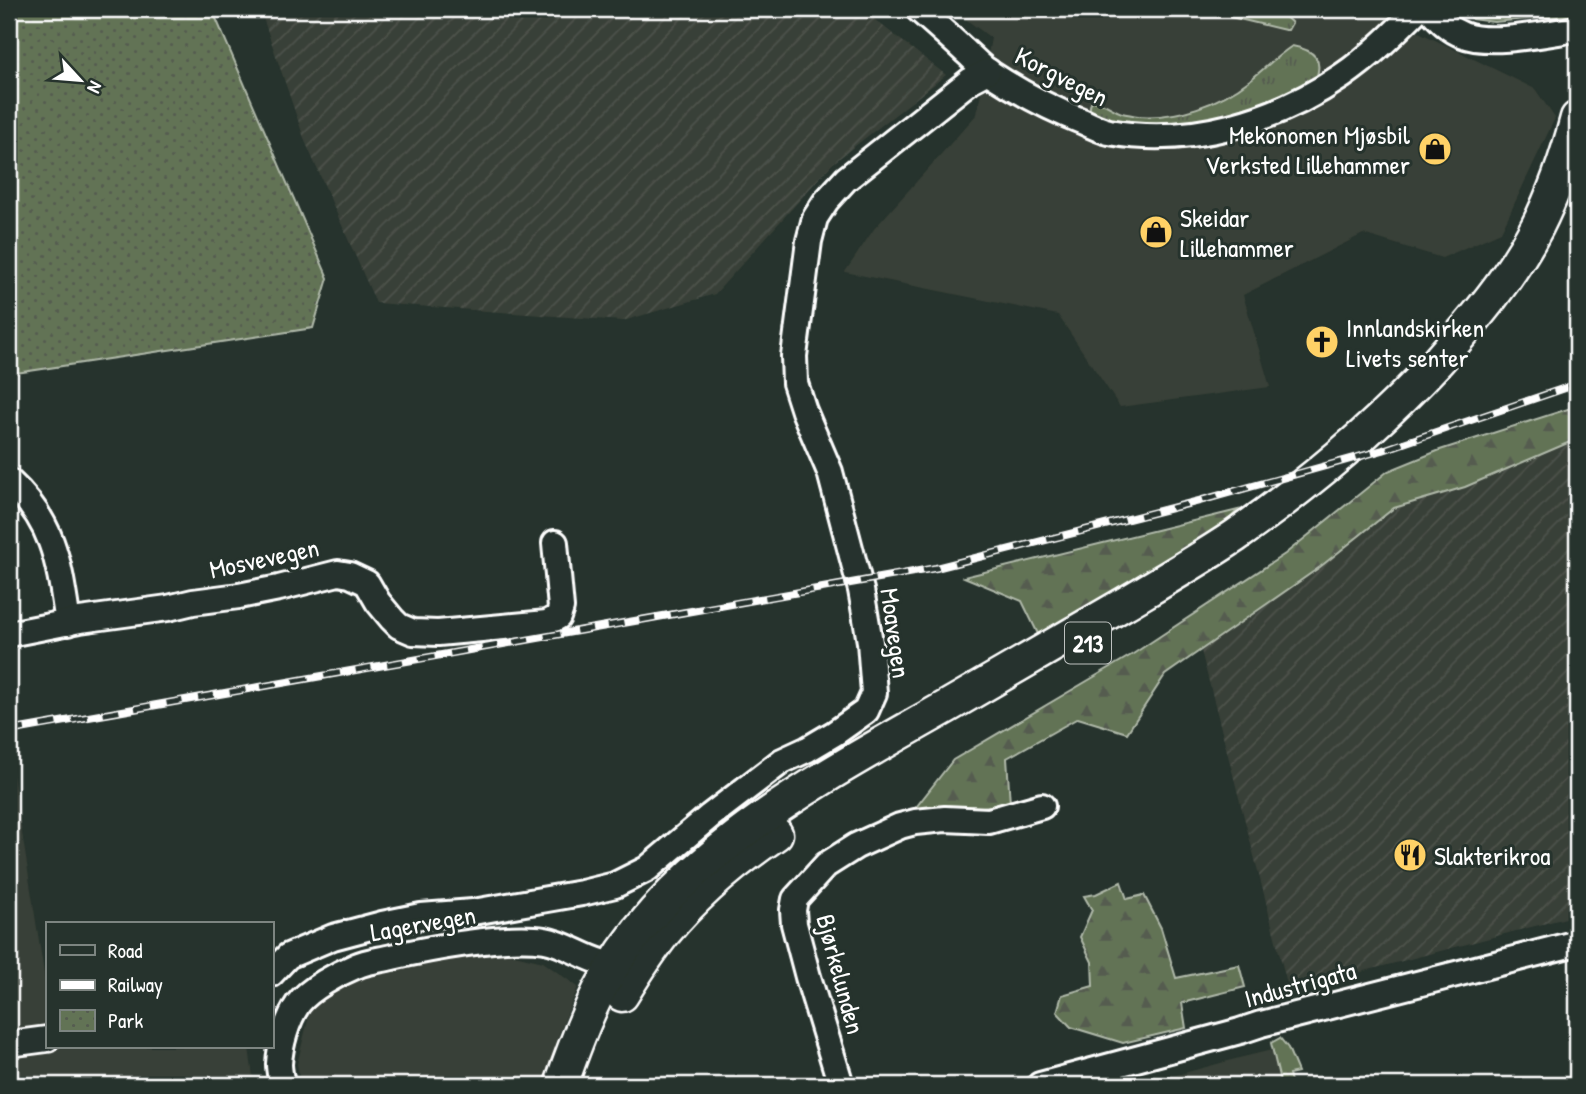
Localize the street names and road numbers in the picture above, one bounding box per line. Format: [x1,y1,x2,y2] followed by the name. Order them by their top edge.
[1009,38,1115,114] street label: Korgvegen
[206,529,322,587] street label: Mosvevegen
[872,586,920,680] street label: Moavegen
[1065,622,1111,664] road number: 213
[368,897,478,949] street label: Lagervegen
[808,910,874,1038] street label: Bjørkelunden
[1240,952,1360,1016] street label: Industrigata

